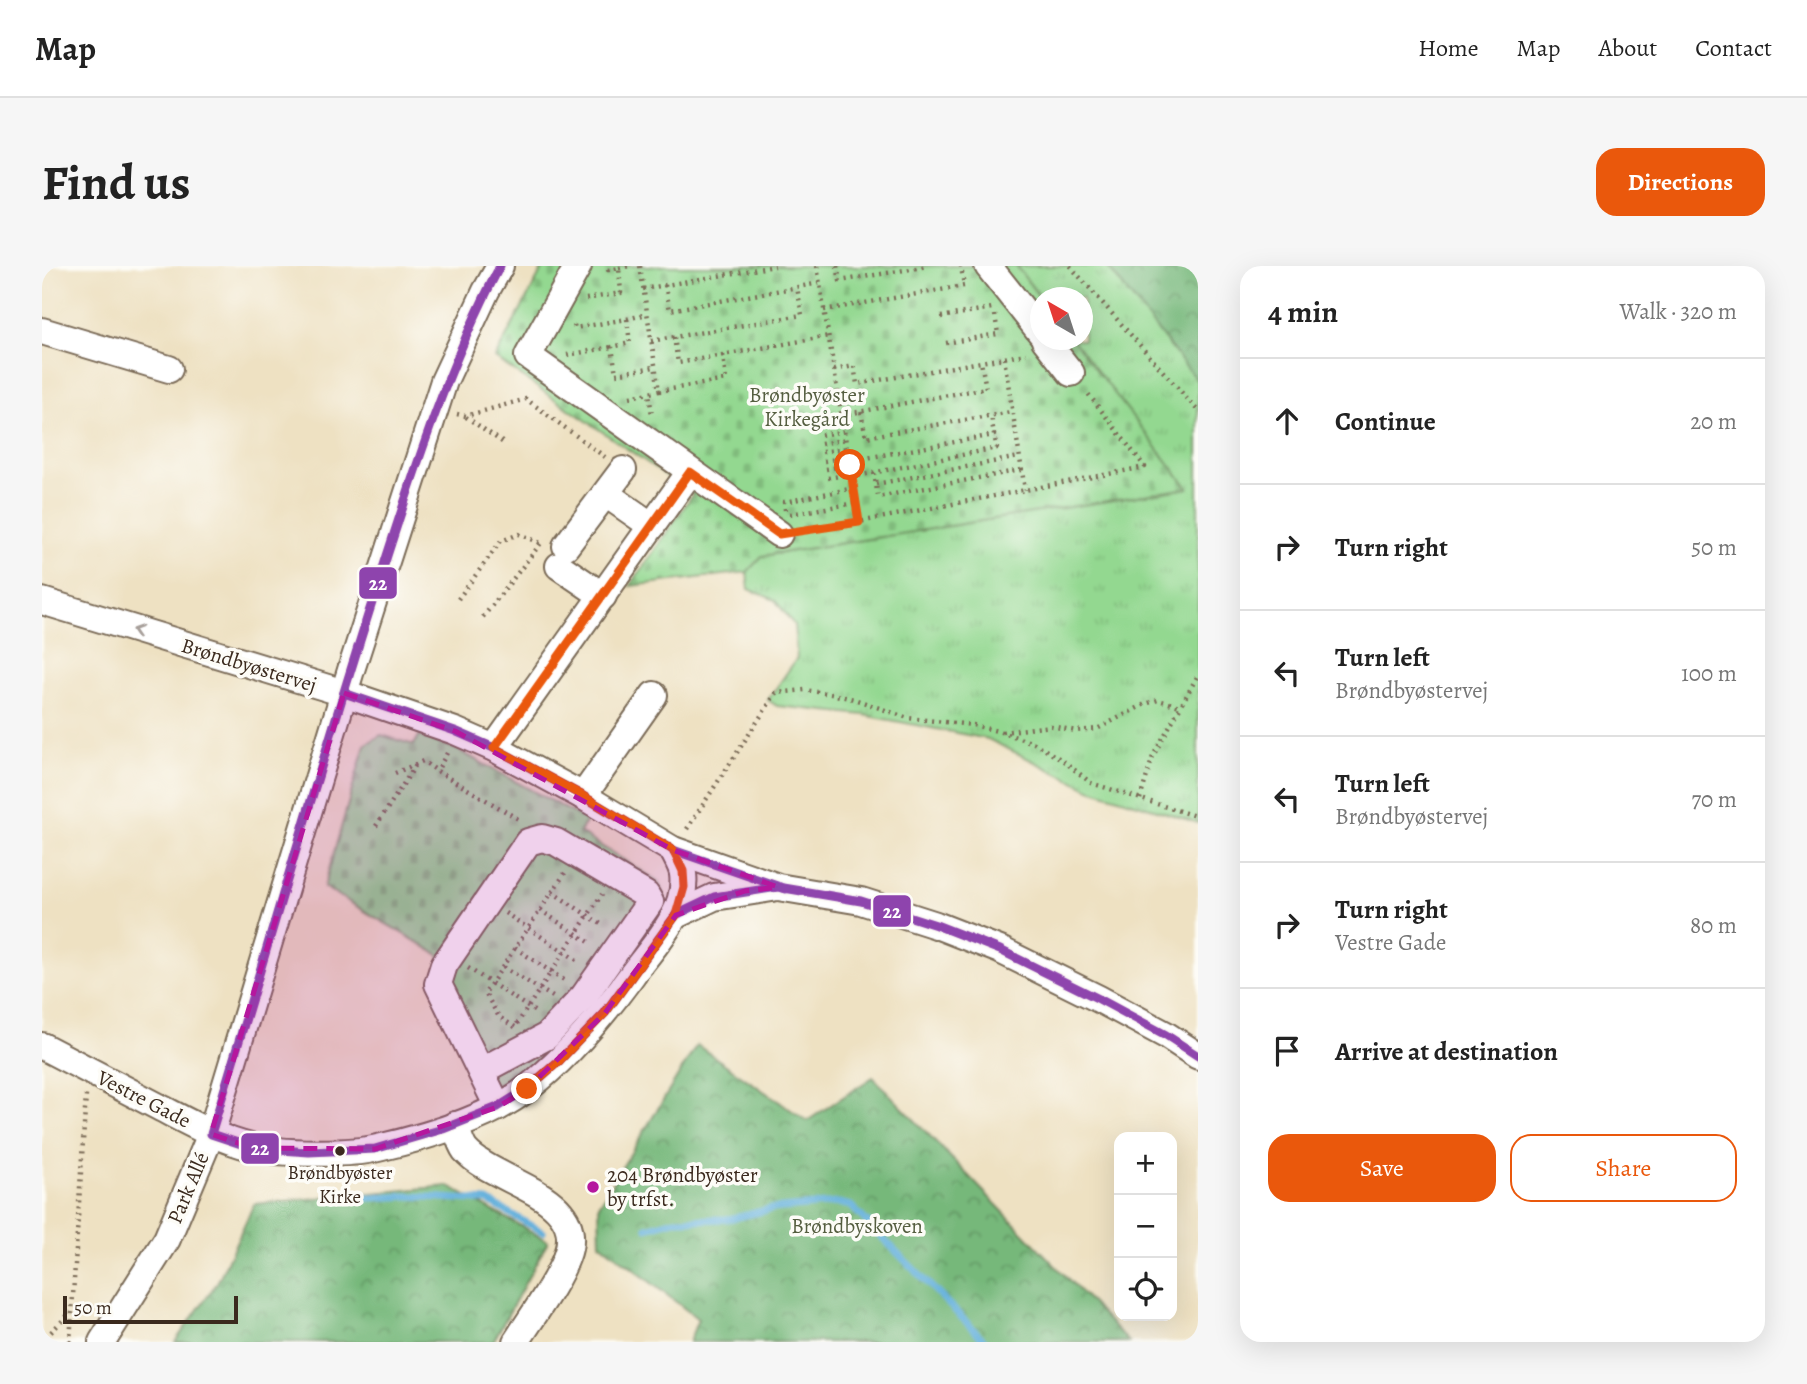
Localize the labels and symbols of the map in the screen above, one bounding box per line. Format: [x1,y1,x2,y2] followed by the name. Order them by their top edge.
[1030,287,1093,350] north arrow
[749,381,865,433] park label: Brøndbyøster Kirkegård
[834,449,865,480] route start
[358,566,398,600] line badge: 22
[369,571,387,597] text: 22
[132,625,144,639] one-way arrow
[178,631,320,699] street label: Brøndbyøstervej
[872,894,912,928] line badge: 22
[883,899,901,925] text: 22
[91,1063,196,1135] street label: Vestre Gade
[511,1073,542,1104] route end
[240,1132,280,1165] line badge: 22
[251,1136,269,1162] text: 22
[333,1144,347,1158] marker: Brøndbyøster Kirke
[160,1148,216,1228] street label: Park Allé
[288,1160,393,1210] place label: Brøndbyøster Kirke
[607,1161,758,1213] place label: 204 Brøndbyøster by trfst.
[585,1179,601,1195] marker: 204 Brøndbyøster by trfst.
[791,1212,923,1240] park label: Brøndbyskoven
[63,1293,238,1325] scale bar

